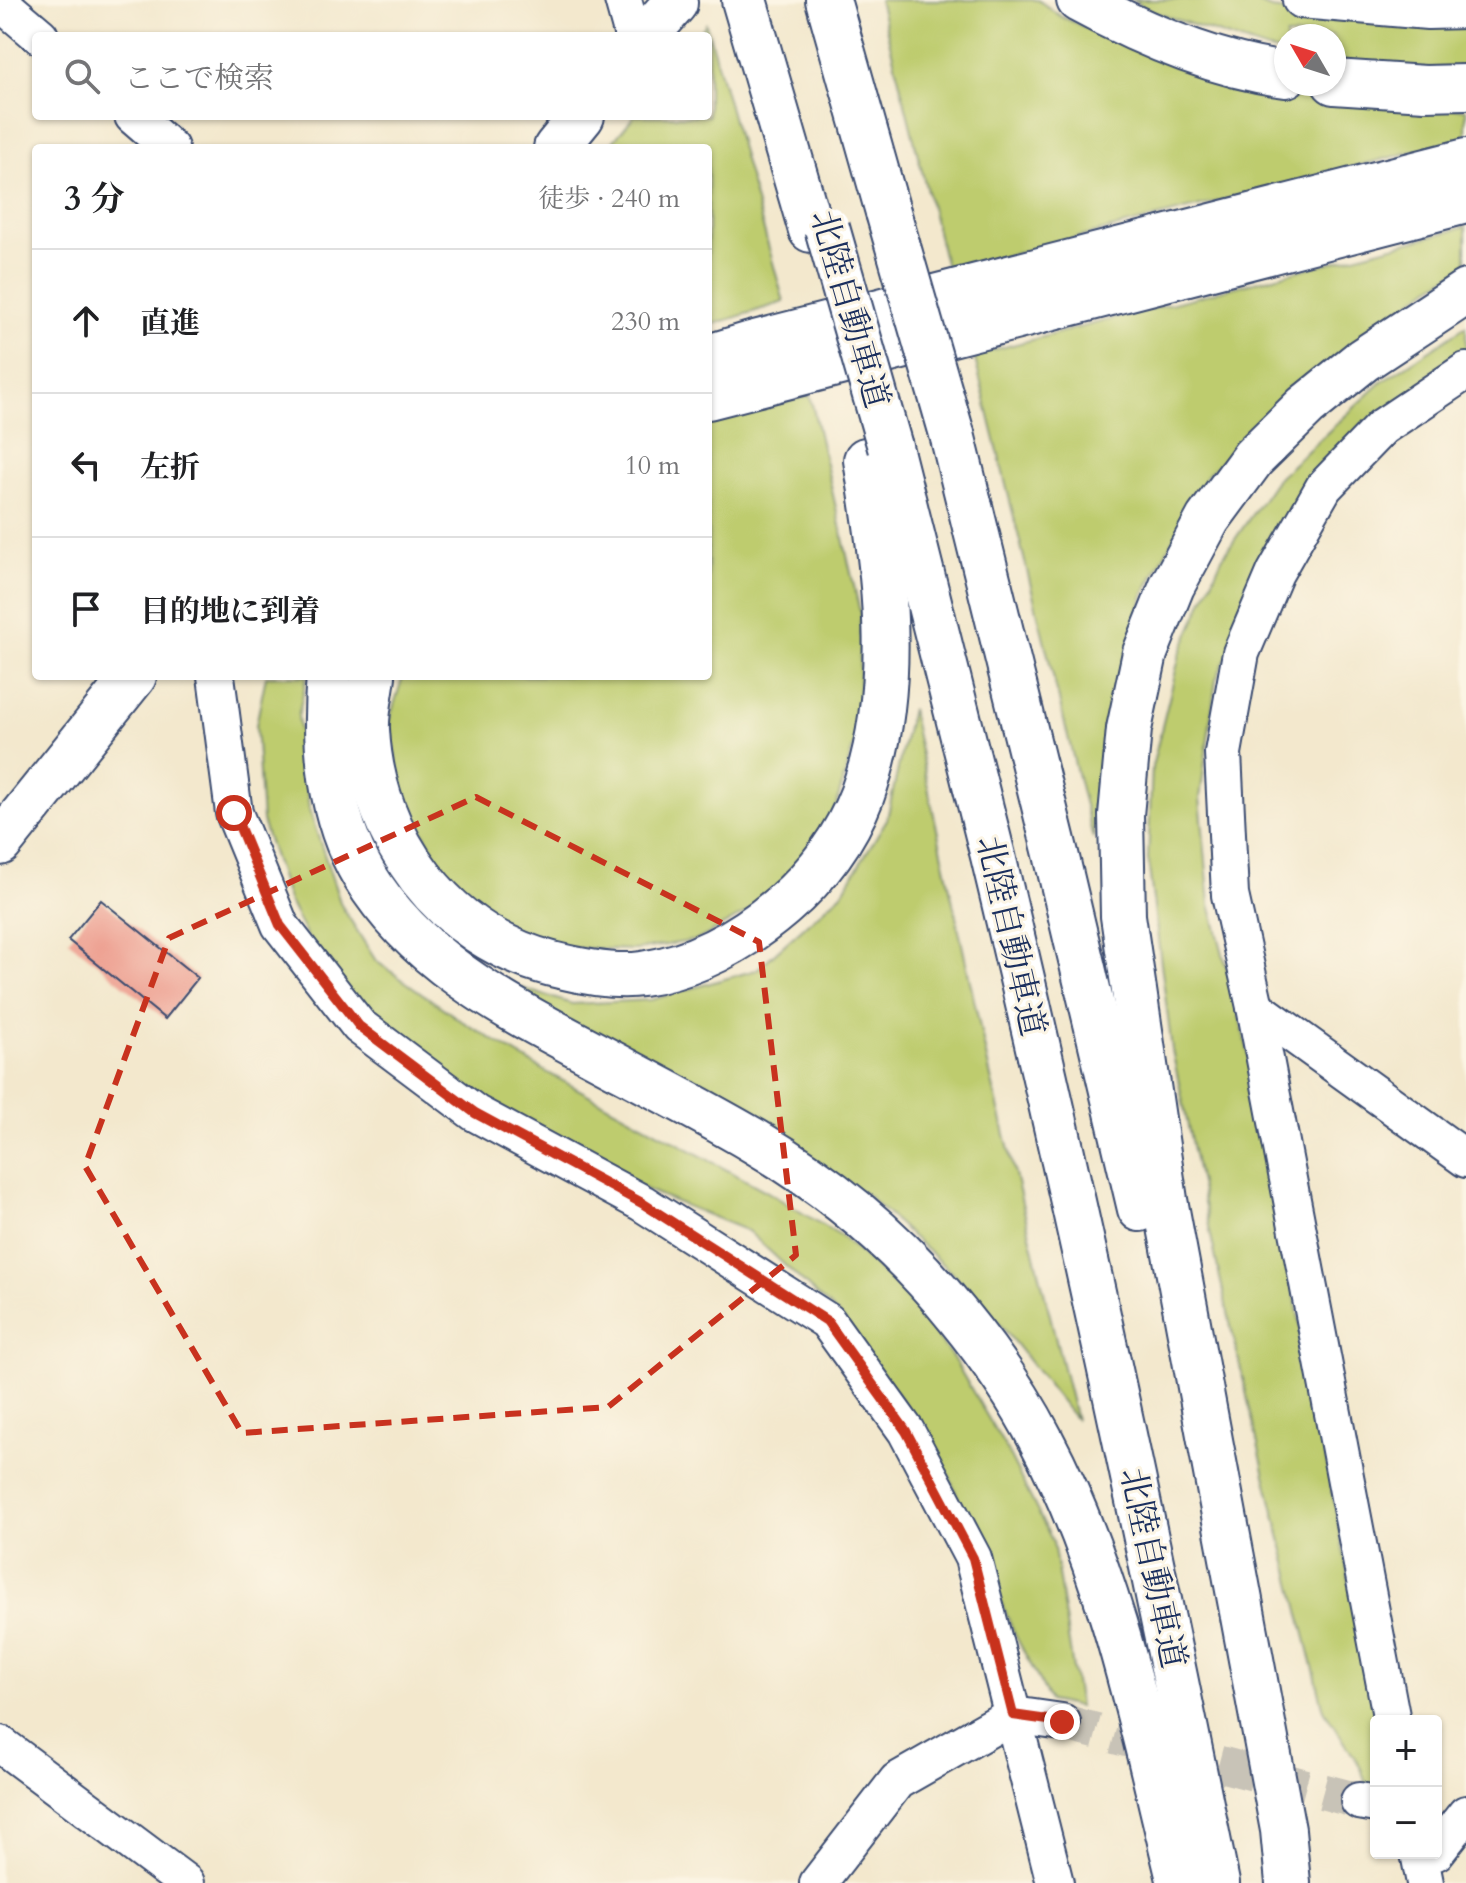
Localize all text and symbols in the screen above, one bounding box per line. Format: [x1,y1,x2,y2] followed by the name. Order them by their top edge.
[1274,24,1346,96] north arrow
[32,32,712,120] search box
[60,54,104,98] icon: search
[124,58,274,99] text: ここで検索
[64,176,125,222] text: 3 分
[539,181,680,216] text: 徒歩 · 240 m
[800,205,900,413] street label: 北陸自動車道
[64,299,108,343] icon: ahead
[140,303,200,344] text: 直進
[611,304,680,339] text: 230 m
[64,443,108,487] icon: left
[140,447,200,488] text: 左折
[624,448,680,483] text: 10 m
[64,587,108,631] icon: arrive
[140,591,320,632] text: 目的地に到着
[216,795,252,831] route start
[966,831,1056,1041] street label: 北陸自動車道
[1109,1463,1197,1673] street label: 北陸自動車道
[1044,1704,1080,1740] route end
[1370,1715,1442,1859] map controls
[1370,1715,1442,1787] button: +
[1370,1787,1442,1859] button: −

